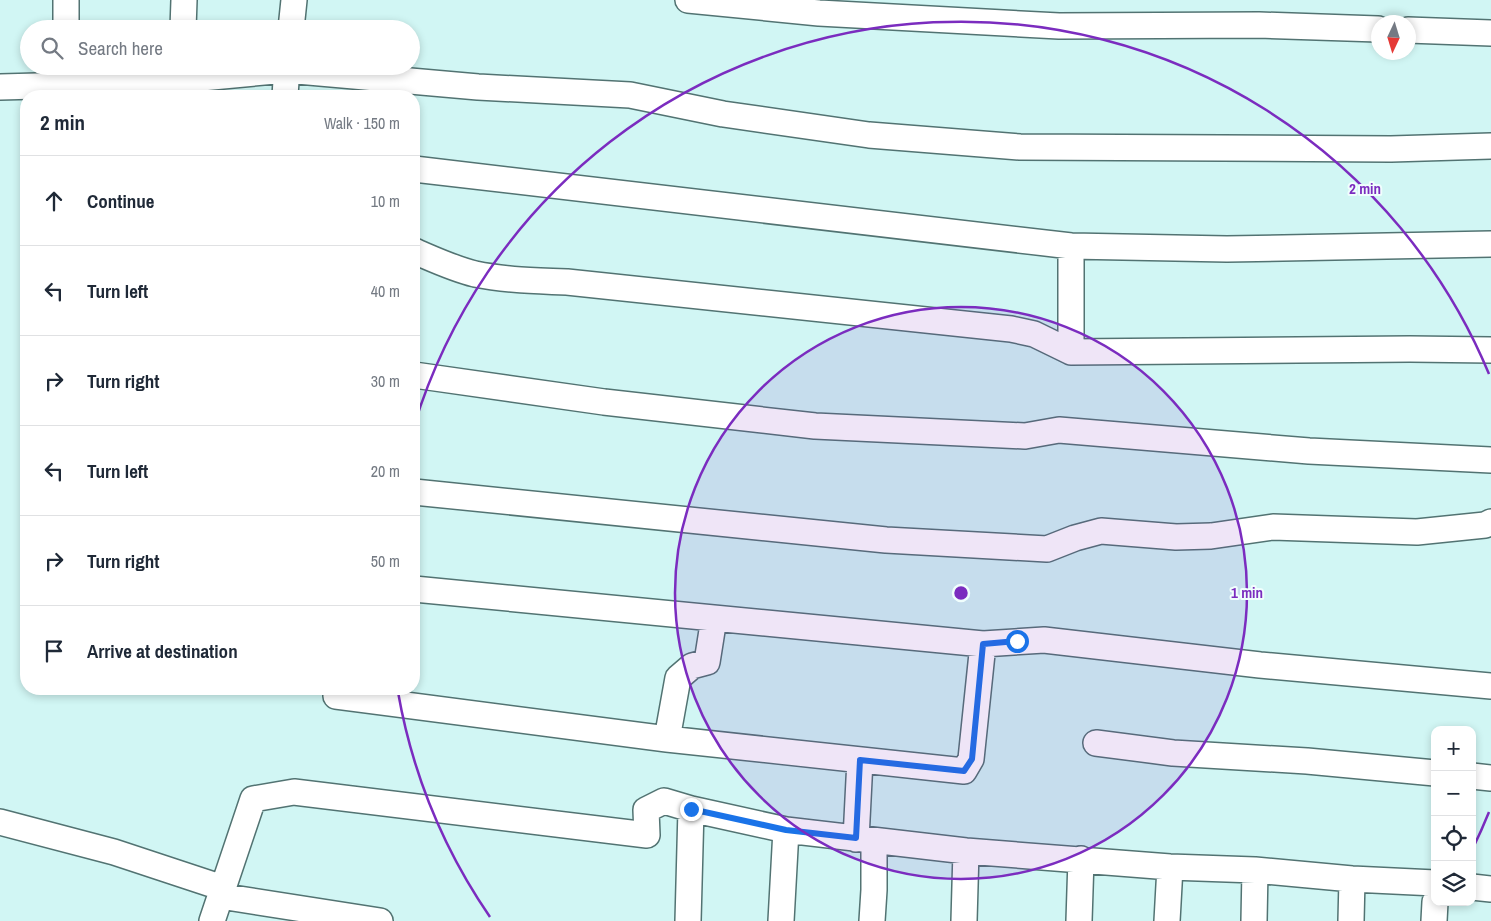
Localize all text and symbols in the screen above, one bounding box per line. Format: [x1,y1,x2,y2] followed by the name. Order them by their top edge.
[1371,15,1416,60] north arrow
[20,20,420,75] search box
[38,34,66,62] icon: search
[78,35,163,61] text: Search here
[40,108,85,137] text: 2 min
[324,112,400,134] text: Walk · 150 m
[1349,178,1381,199] text: 2 min
[40,187,68,215] icon: ahead
[87,188,155,214] text: Continue
[371,190,400,212] text: 10 m
[40,277,68,305] icon: left
[87,278,148,304] text: Turn left
[371,280,400,302] text: 40 m
[40,367,68,395] icon: right
[87,368,159,394] text: Turn right
[371,370,400,392] text: 30 m
[40,457,68,485] icon: left
[87,458,148,484] text: Turn left
[371,460,400,482] text: 20 m
[40,547,68,575] icon: right
[87,548,159,574] text: Turn right
[371,550,400,572] text: 50 m
[1231,582,1263,603] text: 1 min
[952,584,970,602] centre of rings
[1006,630,1029,653] route start
[40,637,68,665] icon: arrive
[87,638,238,664] text: Arrive at destination
[1431,726,1476,906] map controls
[1431,726,1476,771] button: +
[1431,771,1476,816] button: −
[680,798,703,821] route end
[1431,816,1476,861] button: locate
[1431,861,1476,906] button: layers

